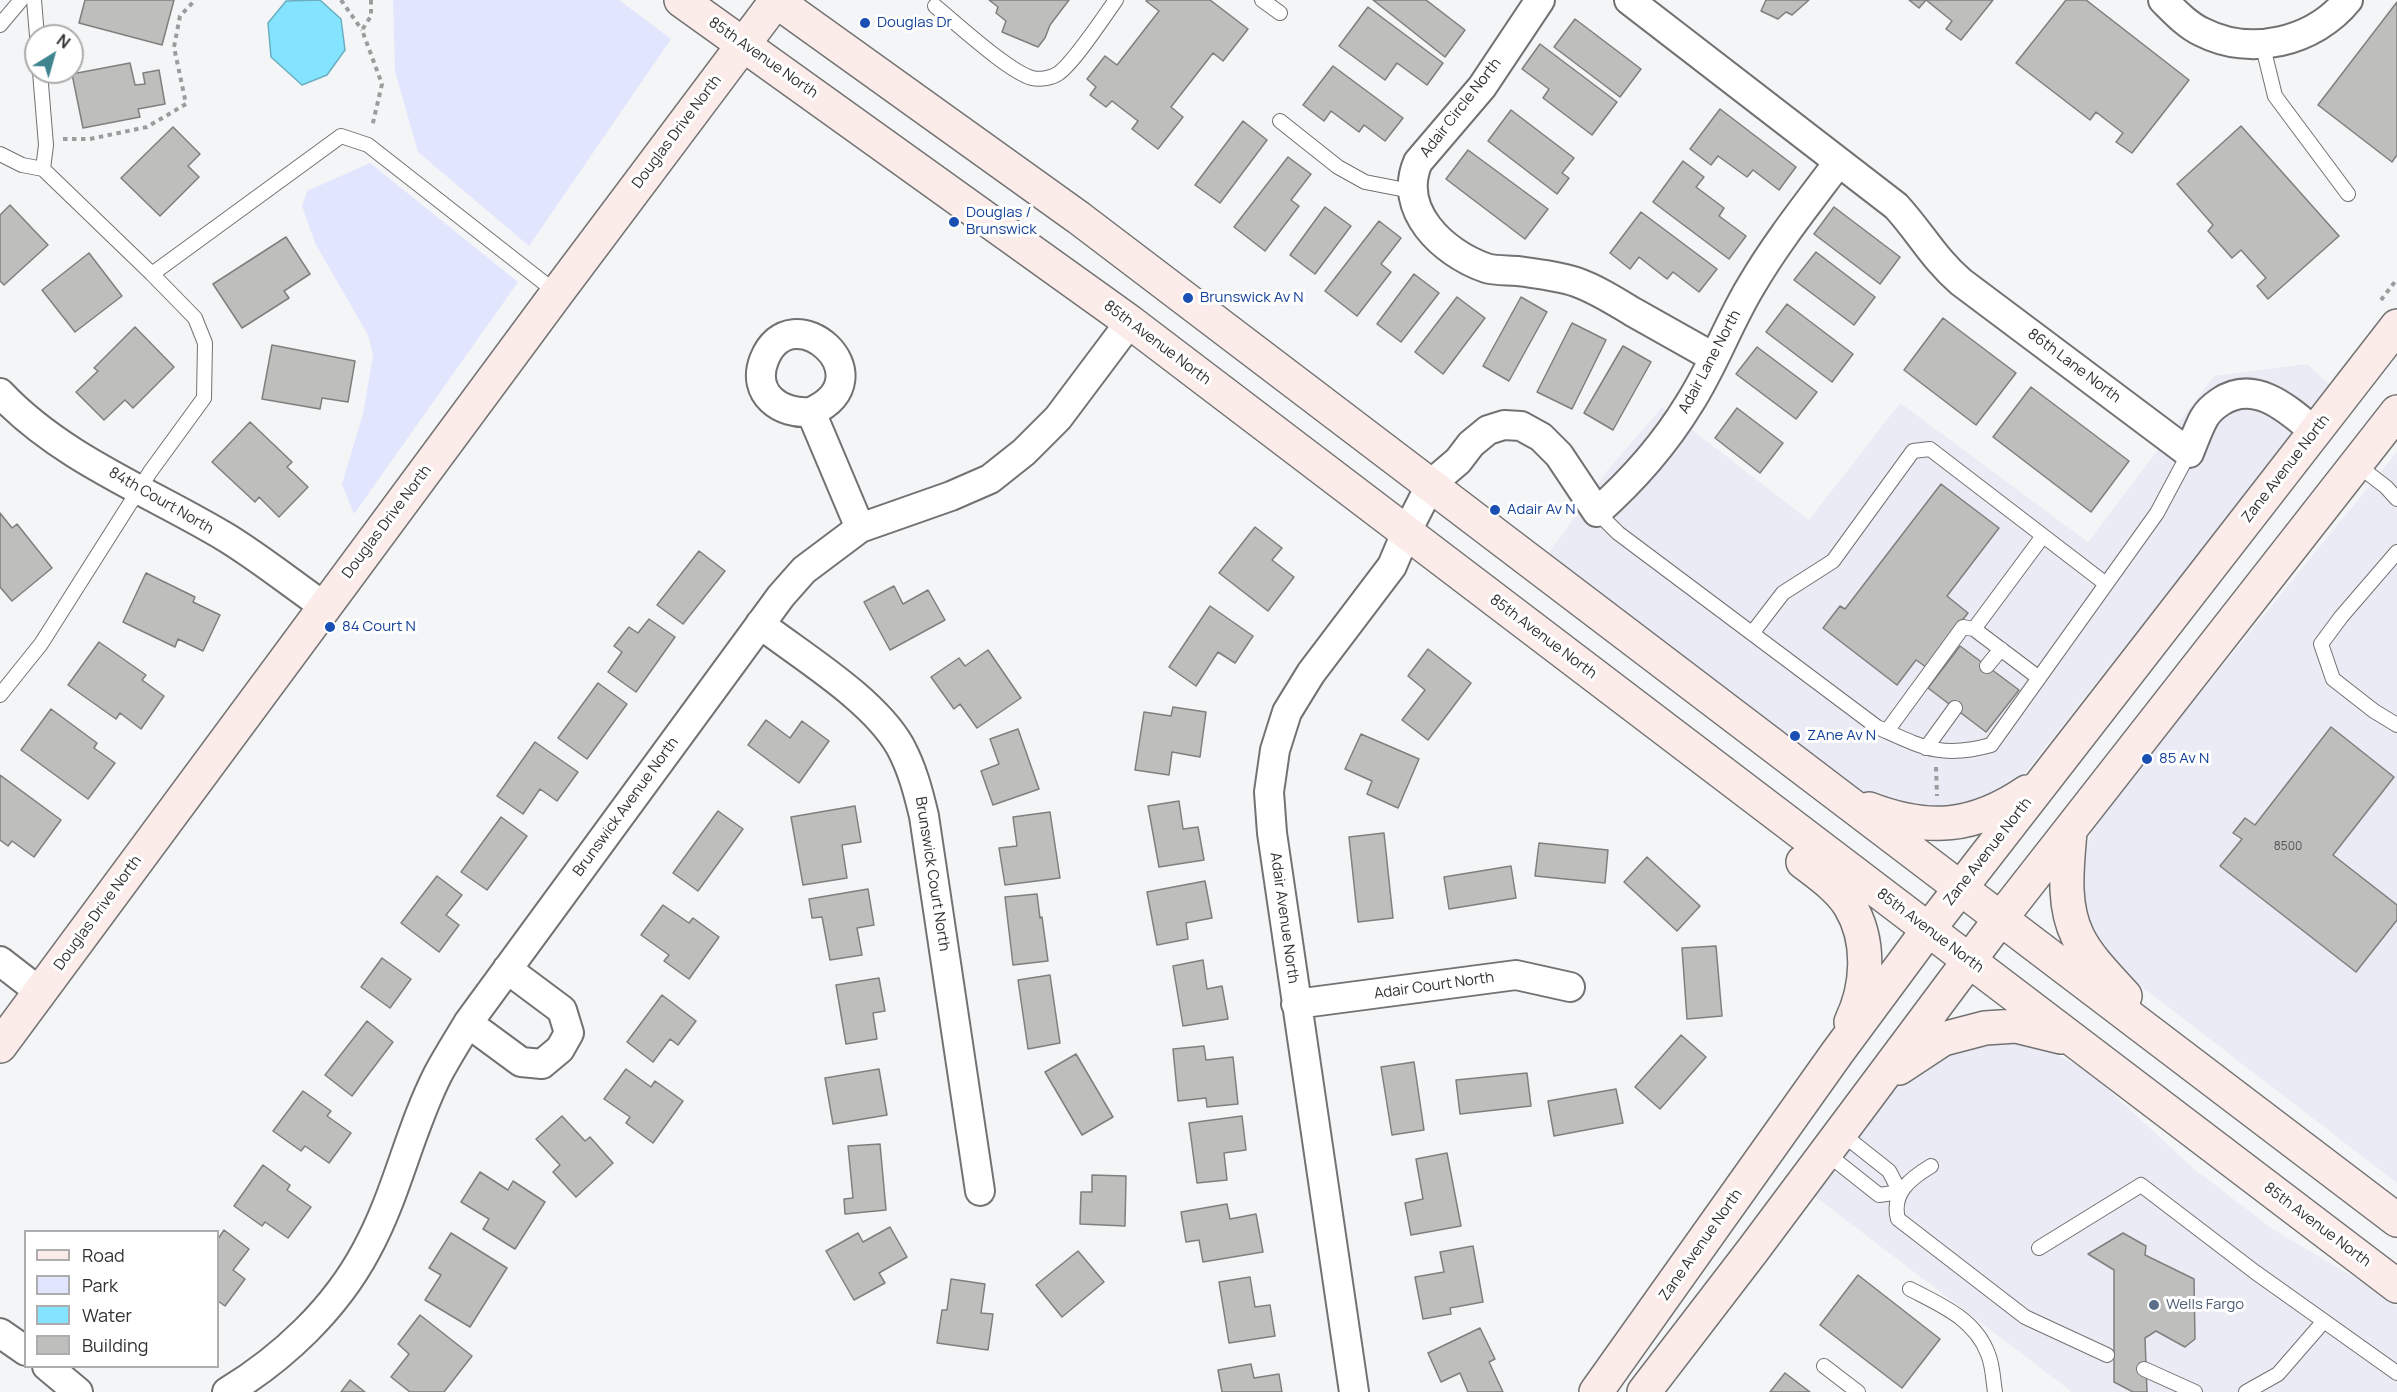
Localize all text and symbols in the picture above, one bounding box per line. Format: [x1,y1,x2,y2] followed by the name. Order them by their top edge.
[705,14,821,102] street label: 85th Avenue North
[877,14,952,32] place label: Douglas Dr
[858,16,872,30] marker: Douglas Dr
[24,24,84,84] north arrow
[52,29,75,53] text: N
[1417,55,1505,161] street label: Adair Circle North
[629,72,725,192] street label: Douglas Drive North
[966,204,1037,239] place label: Douglas / Brunswick
[947,215,961,229] marker: Douglas / Brunswick
[1200,289,1304,307] place label: Brunswick Av N
[1181,291,1195,305] marker: Brunswick Av N
[1100,297,1214,389] street label: 85th Avenue North
[1675,307,1745,417] street label: Adair Lane North
[2024,325,2124,407] street label: 86th Lane North
[2238,411,2334,527] street label: Zane Avenue North
[339,462,435,582] street label: Douglas Drive North
[105,464,217,538] street label: 84th Court North
[1507,501,1575,519] place label: Adair Av N
[1488,503,1502,517] marker: Adair Av N
[1486,591,1600,683] street label: 85th Avenue North
[342,618,416,636] place label: 84 Court N
[323,620,337,634] marker: 84 Court N
[1807,727,1876,745] place label: ZAne Av N
[1788,729,1802,743] marker: ZAne Av N
[569,734,683,880] street label: Brunswick Avenue North
[2159,750,2209,768] place label: 85 Av N
[2140,752,2154,766] marker: 85 Av N
[1940,794,2036,910] street label: Zane Avenue North
[911,795,953,953] street label: Brunswick Court North
[2274,840,2302,854] house number: 8500
[1266,851,1302,985] street label: Adair Avenue North
[50,852,146,974] street label: Douglas Drive North
[1873,885,1987,977] street label: 85th Avenue North
[1373,969,1495,1003] street label: Adair Court North
[2260,1179,2374,1271] street label: 85th Avenue North
[1656,1186,1746,1304] street label: Zane Avenue North
[24,1230,219,1368] legend
[82,1243,125,1267] text: Road
[82,1273,118,1297] text: Park
[2166,1296,2244,1314] place label: Wells Fargo
[2147,1298,2161,1312] marker: Wells Fargo
[82,1303,132,1327] text: Water
[82,1333,148,1357] text: Building

